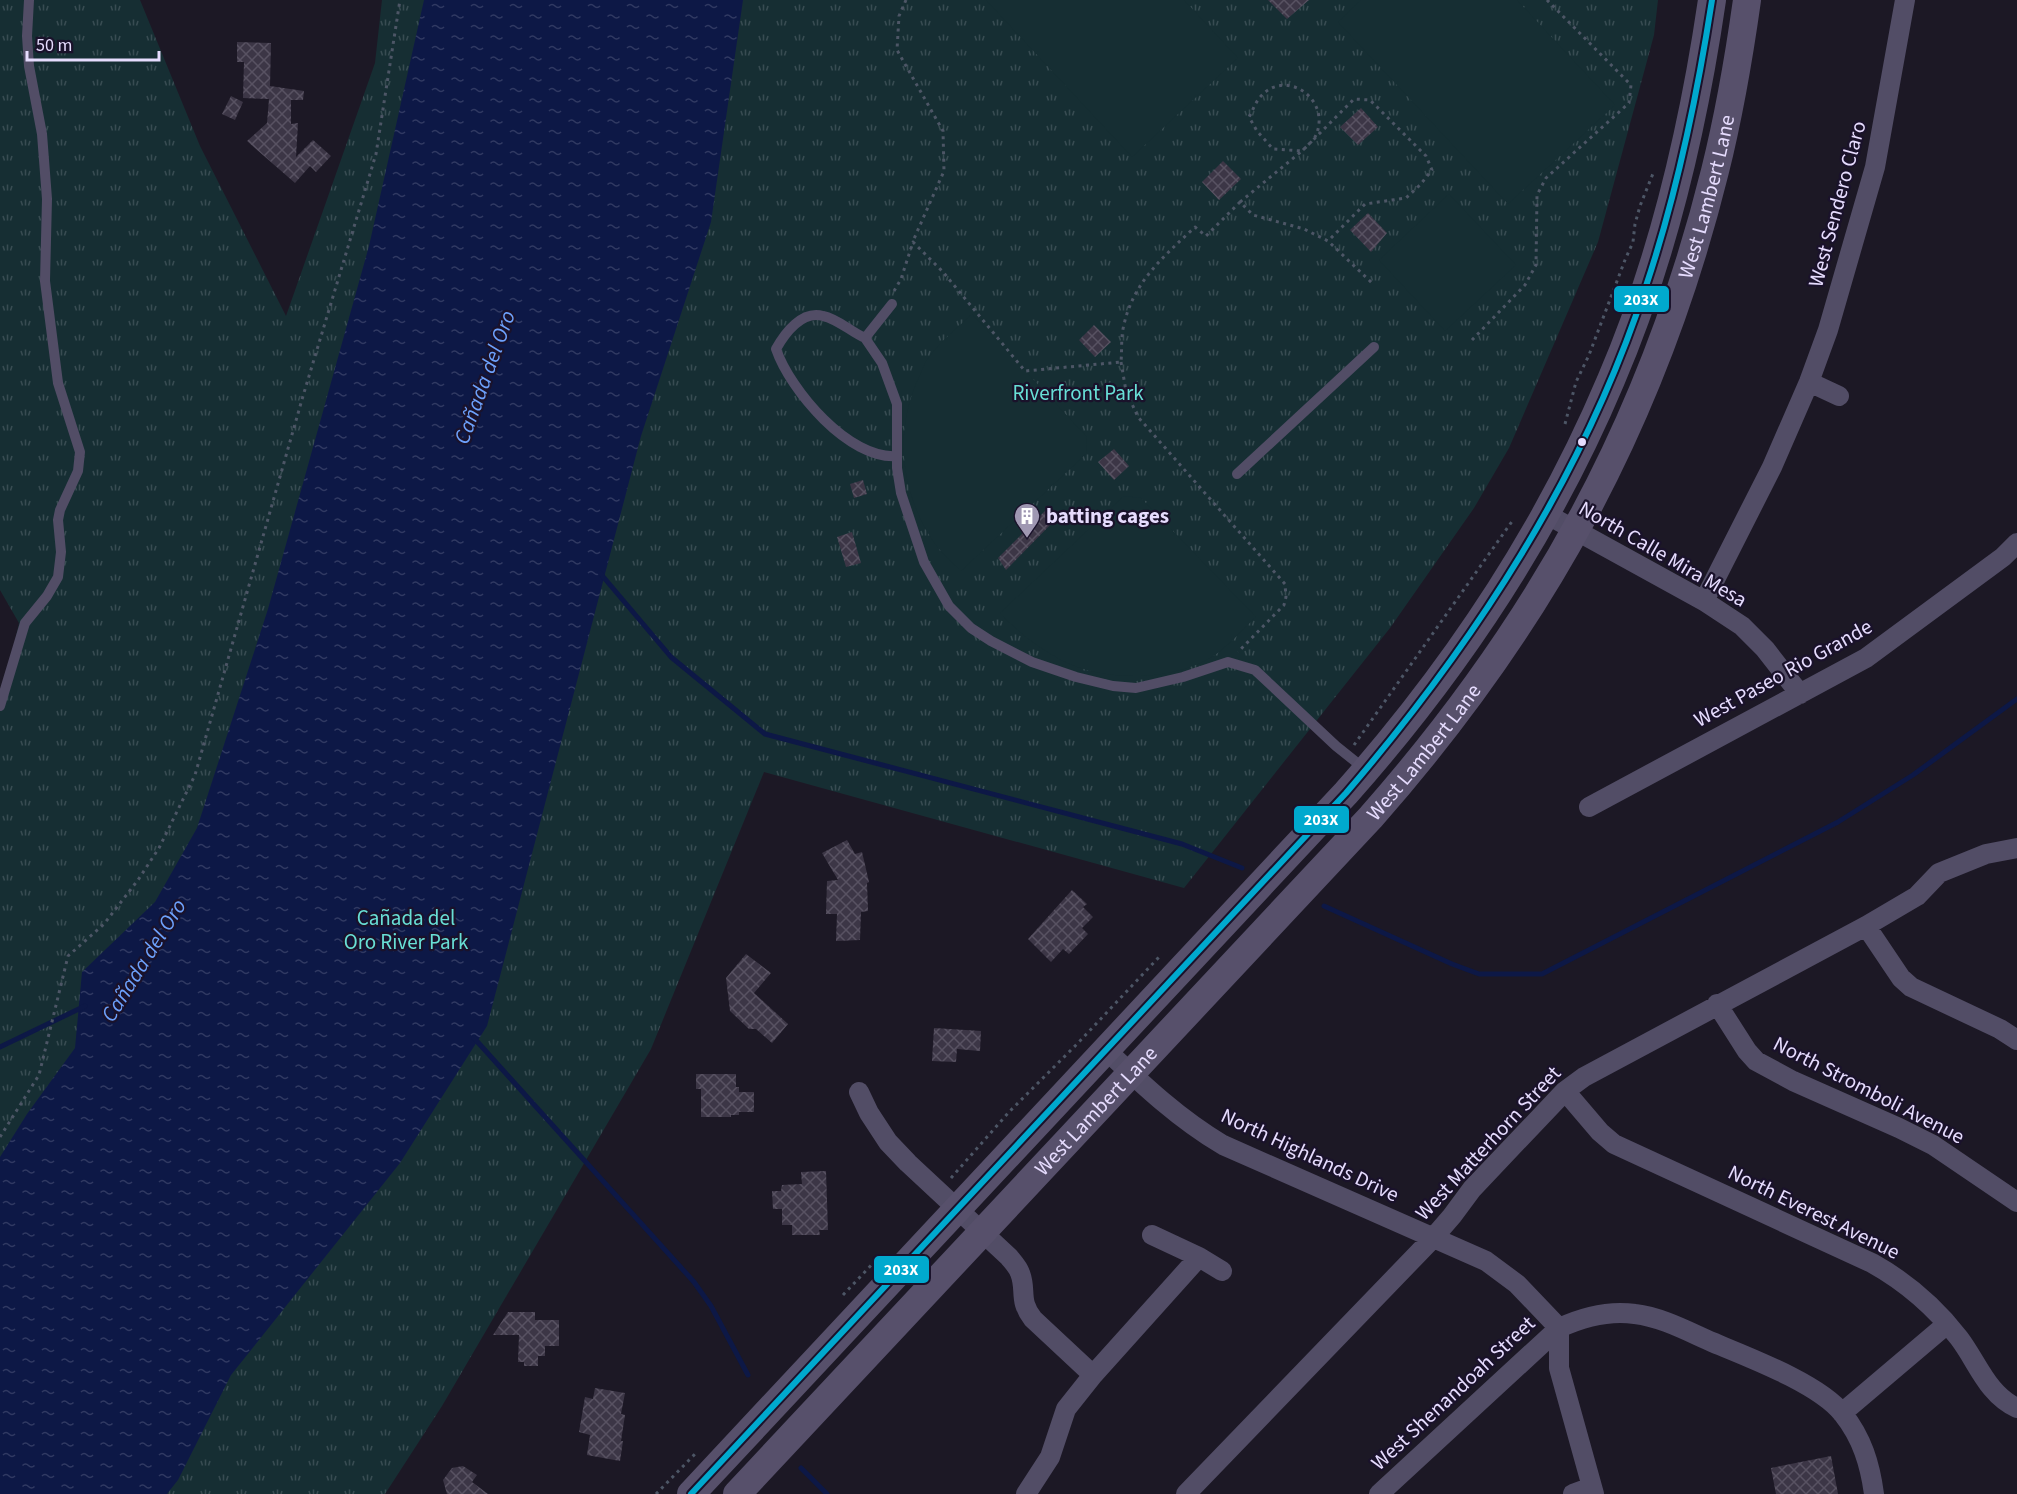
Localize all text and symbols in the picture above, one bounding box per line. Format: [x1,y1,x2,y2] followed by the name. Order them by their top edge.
[27,24,159,62] scale bar
[36,33,72,58] text: 50 m
[1670,112,1742,282] street label: West Lambert Lane
[1800,118,1874,290] street label: West Sendero Claro
[1613,285,1670,313] line badge: 203X
[1624,289,1658,311] text: 203X
[446,306,524,449] water label: Cañada del Oro
[1012,378,1144,408] park label: Riverfront Park
[1576,436,1588,448] unlabelled marker
[1573,494,1753,614] street label: North Calle Mira Mesa
[1012,501,1042,539] building icon: batting cages
[1046,501,1169,531] place label: batting cages
[1688,612,1878,734] street label: West Paseo Rio Grande
[1359,677,1488,827] street label: West Lambert Lane
[1293,805,1350,834] line badge: 203X
[1304,809,1338,831] text: 203X
[93,893,194,1028] water label: Cañada del Oro
[344,903,469,957] park label: Cañada del Oro River Park
[1768,1029,1970,1151] street label: North Stromboli Avenue
[1027,1039,1164,1182] street label: West Lambert Lane
[1408,1059,1568,1227] street label: West Matterhorn Street
[1216,1101,1404,1209] street label: North Highlands Drive
[1723,1157,1905,1267] street label: North Everest Avenue
[873,1255,930,1284] line badge: 203X
[884,1259,918,1281] text: 203X
[1364,1309,1542,1477] street label: West Shenandoah Street

